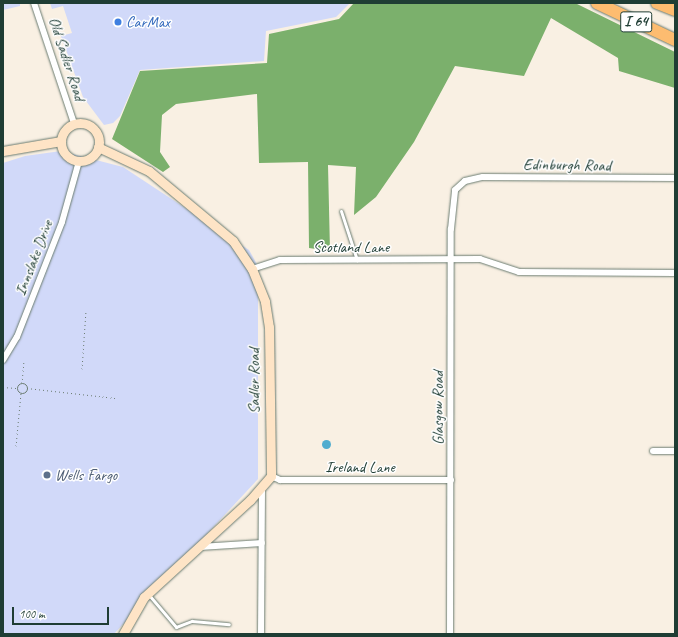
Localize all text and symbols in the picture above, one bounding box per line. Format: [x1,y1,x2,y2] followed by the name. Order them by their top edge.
[620,9,652,35] road number: I 64
[126,12,170,32] place label: CarMax
[45,15,89,103] street label: Old Sadler Road
[113,17,123,27] marker: CarMax
[523,155,611,175] street label: Edinburgh Road
[11,217,57,299] street label: Innslake Drive
[313,237,389,257] street label: Scotland Lane
[244,348,264,414] street label: Sadler Road
[428,371,448,445] street label: Glasgow Road
[325,457,395,477] street label: Ireland Lane
[55,465,118,485] place label: Wells Fargo
[42,470,52,480] marker: Wells Fargo
[14,599,111,625] scale bar
[19,606,45,622] text: 100 m

